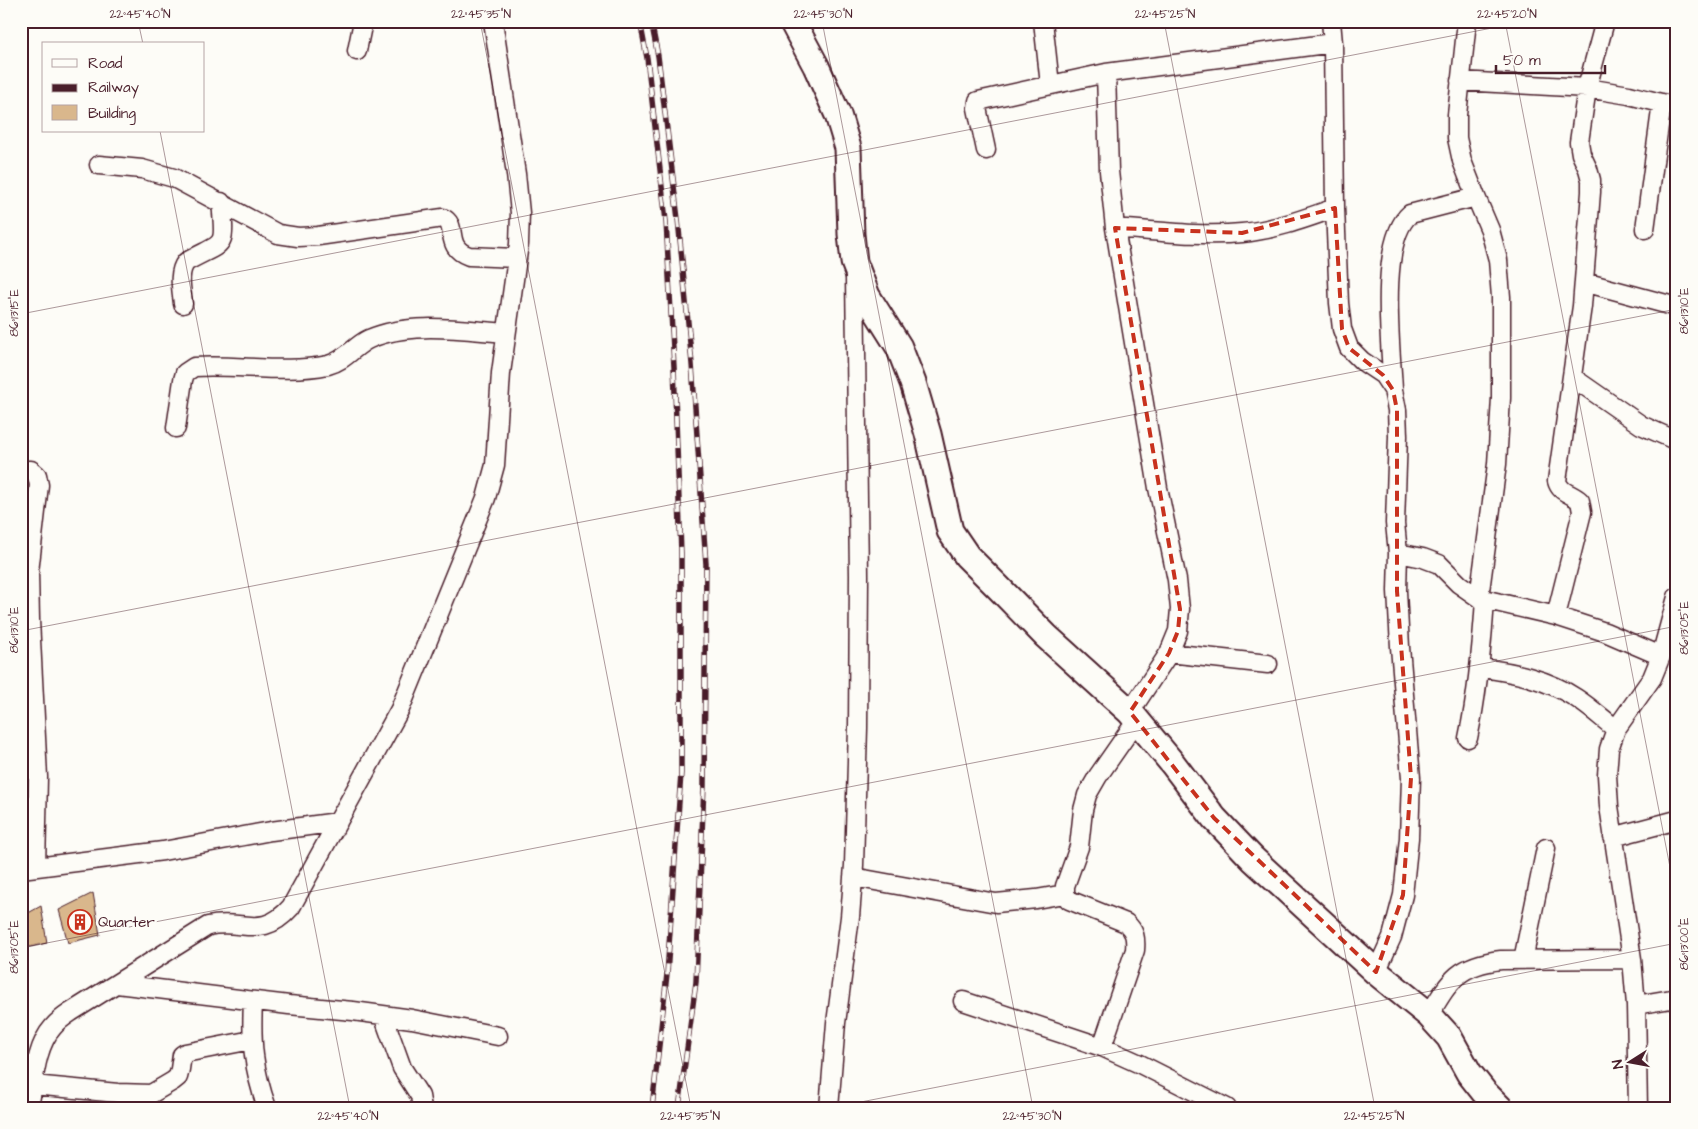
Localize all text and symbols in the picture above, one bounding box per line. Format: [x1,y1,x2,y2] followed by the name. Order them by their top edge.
[109,6,171,23] text: 22°45'40"N
[451,6,511,23] text: 22°45'35"N
[793,6,853,23] text: 22°45'30"N
[1135,6,1196,23] text: 22°45'25"N
[1477,6,1537,23] text: 22°45'20"N
[42,42,205,132] legend
[1496,42,1604,74] scale bar
[1503,50,1541,71] text: 50 m
[88,53,123,74] text: Road
[88,77,139,99] text: Railway
[88,103,136,125] text: Building
[1676,288,1693,334] text: 86°13'10"E
[6,289,23,337] text: 86°13'15"E
[1676,601,1693,655] text: 86°13'05"E
[6,607,23,653] text: 86°13'10"E
[67,909,93,935] building icon: Quarter
[98,912,155,933] place label: Quarter
[1676,918,1693,970] text: 86°13'00"E
[6,920,23,974] text: 86°13'05"E
[1606,1036,1656,1086] north arrow
[1608,1058,1629,1071] text: N
[317,1108,379,1125] text: 22°45'40"N
[660,1108,720,1125] text: 22°45'35"N
[1002,1108,1062,1125] text: 22°45'30"N
[1344,1108,1405,1125] text: 22°45'25"N

